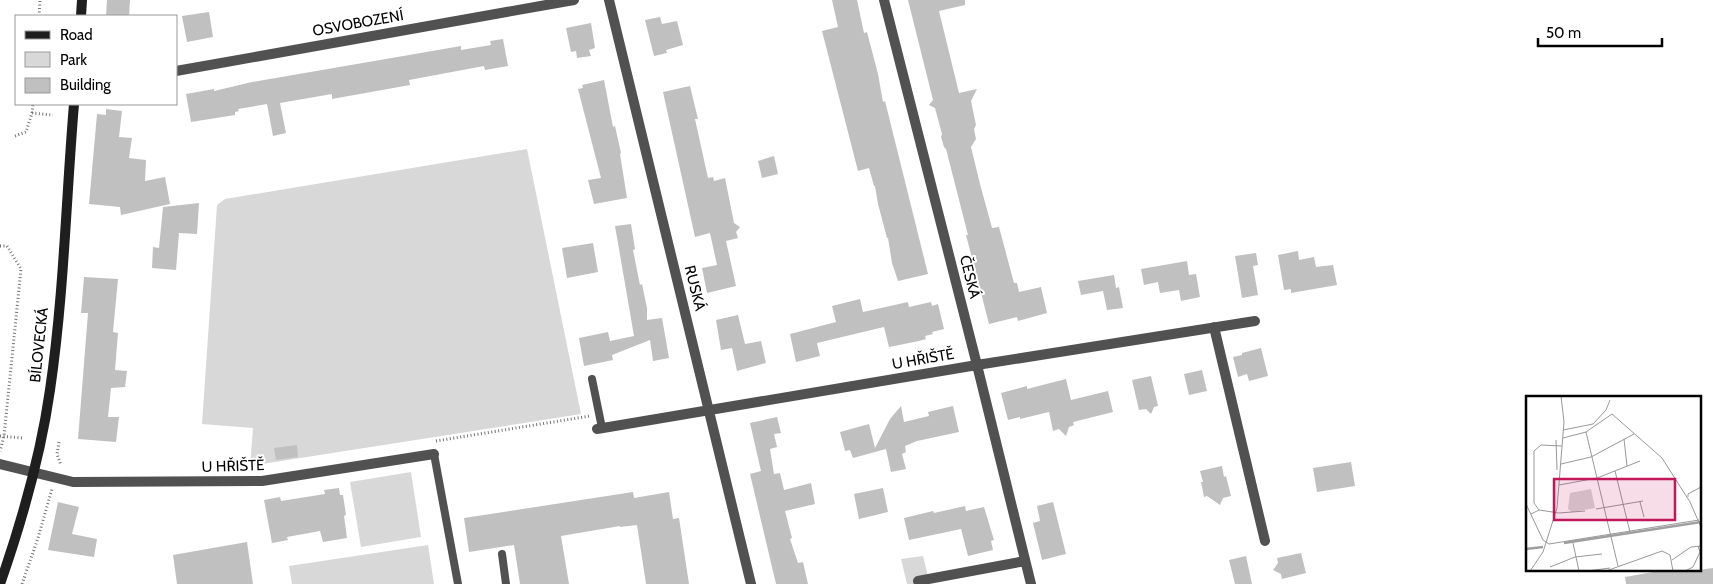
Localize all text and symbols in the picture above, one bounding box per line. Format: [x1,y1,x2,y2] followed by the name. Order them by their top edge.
[311,5,405,40] street label: OSVOBOZENÍ
[15,15,178,105] legend
[1538,15,1662,47] scale bar
[1546,24,1581,42] text: 50 m
[60,26,93,44] text: Road
[60,51,87,69] text: Park
[60,76,111,94] text: Building
[956,253,985,301] street label: ČESKÁ
[681,263,710,313] street label: RUSKÁ
[25,306,52,384] street label: BÍLOVECKÁ
[890,344,955,373] street label: U HŘIŠTĚ
[1526,396,1700,572] inset map
[201,455,265,476] street label: U HŘIŠTĚ

